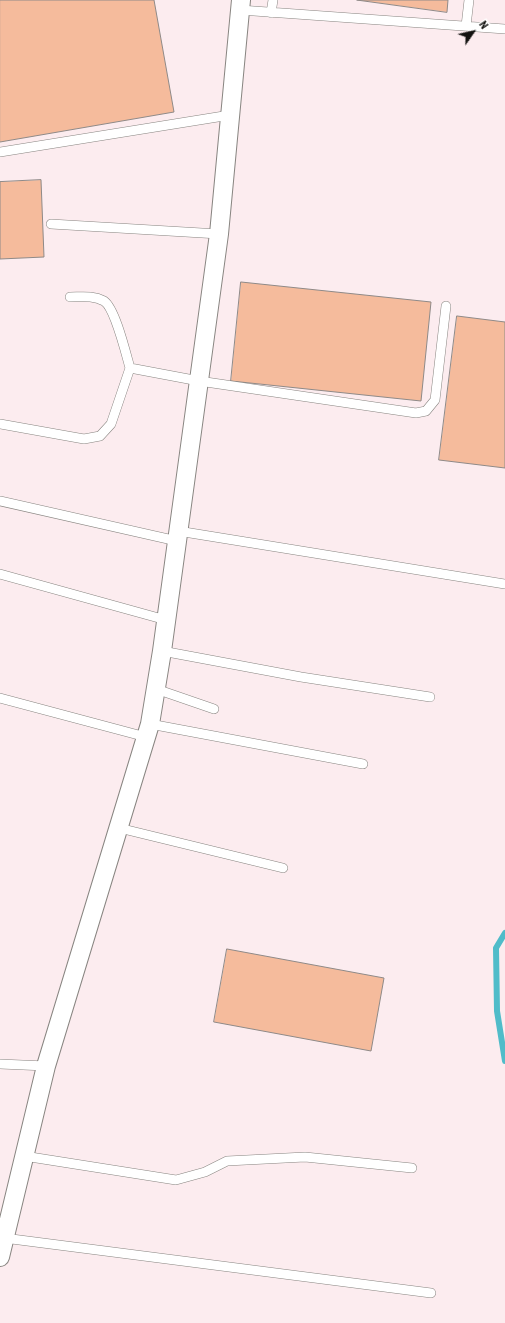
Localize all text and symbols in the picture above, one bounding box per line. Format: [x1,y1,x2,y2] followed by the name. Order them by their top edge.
[453,12,493,52] north arrow
[476,19,491,31] text: N

